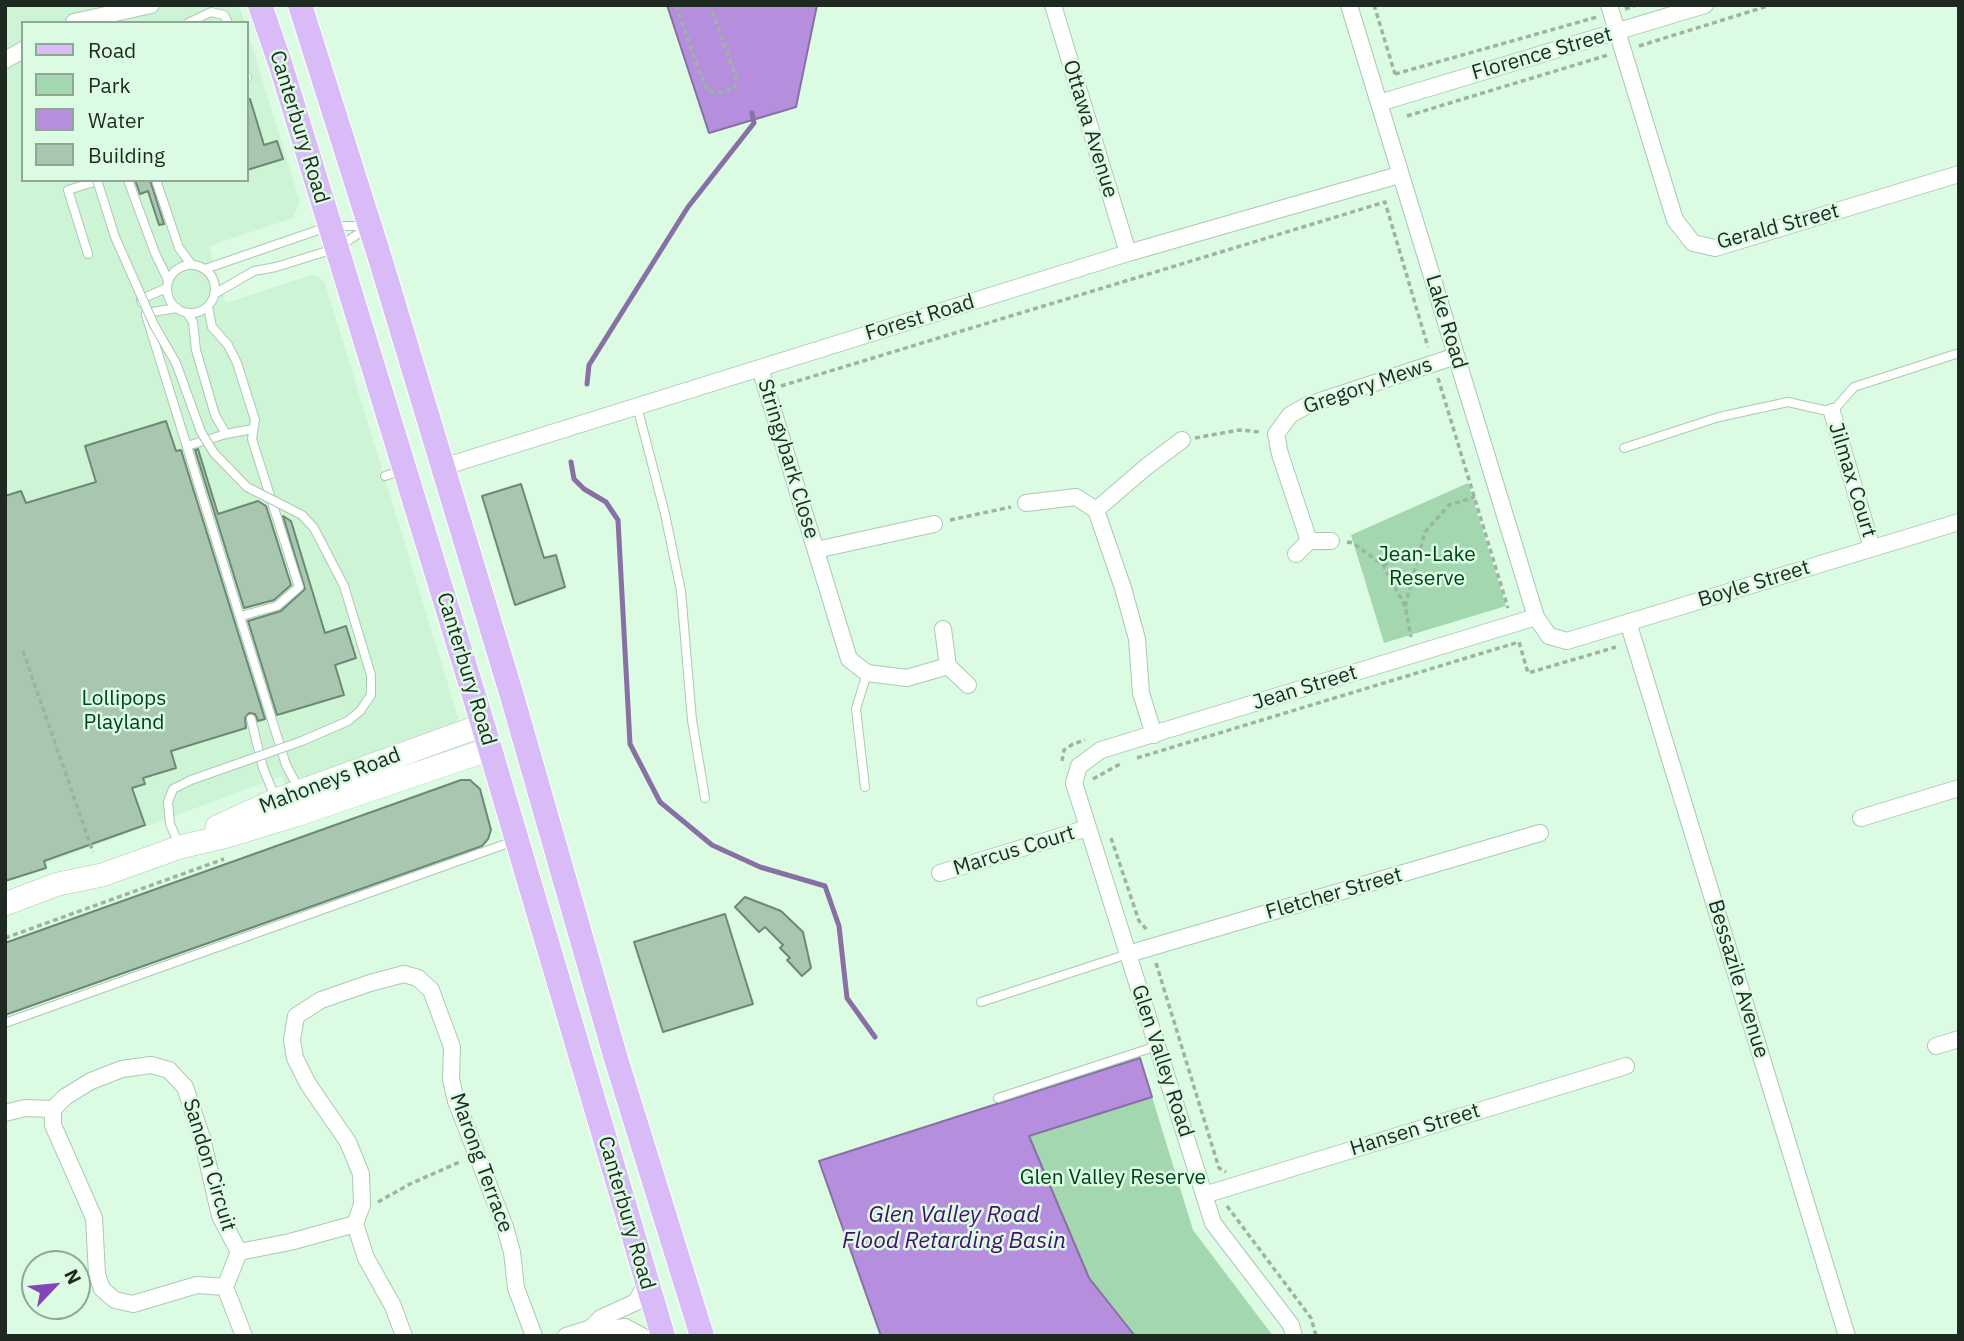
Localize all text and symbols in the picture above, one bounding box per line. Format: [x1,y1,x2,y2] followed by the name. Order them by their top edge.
[21,21,248,182] legend
[1469,22,1615,86] street label: Florence Street
[88,36,136,64] text: Road
[264,48,334,206] street label: Canterbury Road
[1057,57,1123,201] street label: Ottawa Avenue
[88,71,131,99] text: Park
[88,106,144,134] text: Water
[88,141,165,169] text: Building
[1714,199,1842,255] street label: Gerald Street
[1420,272,1472,372] street label: Lake Road
[862,289,978,347] street label: Forest Road
[1300,352,1436,420] street label: Gregory Mews
[752,376,824,542] street label: Stringybark Close
[1823,420,1881,540] street label: Jilmax Court
[1378,542,1476,592] park label: Jean-Lake Reserve
[1695,555,1813,613] street label: Boyle Street
[431,590,501,748] street label: Canterbury Road
[1250,660,1360,716] street label: Jean Street
[82,686,166,736] park label: Lollipops Playland
[256,743,404,819] street label: Mahoneys Road
[950,821,1078,881] street label: Marcus Court
[1263,863,1405,925] street label: Fletcher Street
[1702,897,1774,1061] street label: Bessazile Avenue
[1126,982,1198,1140] street label: Glen Valley Road
[444,1090,518,1236] street label: Marong Terrace
[177,1096,241,1234] street label: Sandon Circuit
[1347,1098,1483,1162] street label: Hansen Street
[592,1133,660,1293] street label: Canterbury Road
[1020,1165,1206,1191] park label: Glen Valley Reserve
[842,1201,1066,1255] water label: Glen Valley Road Flood Retarding Basin
[21,1250,91,1320] north arrow
[59,1265,87,1288] text: N

